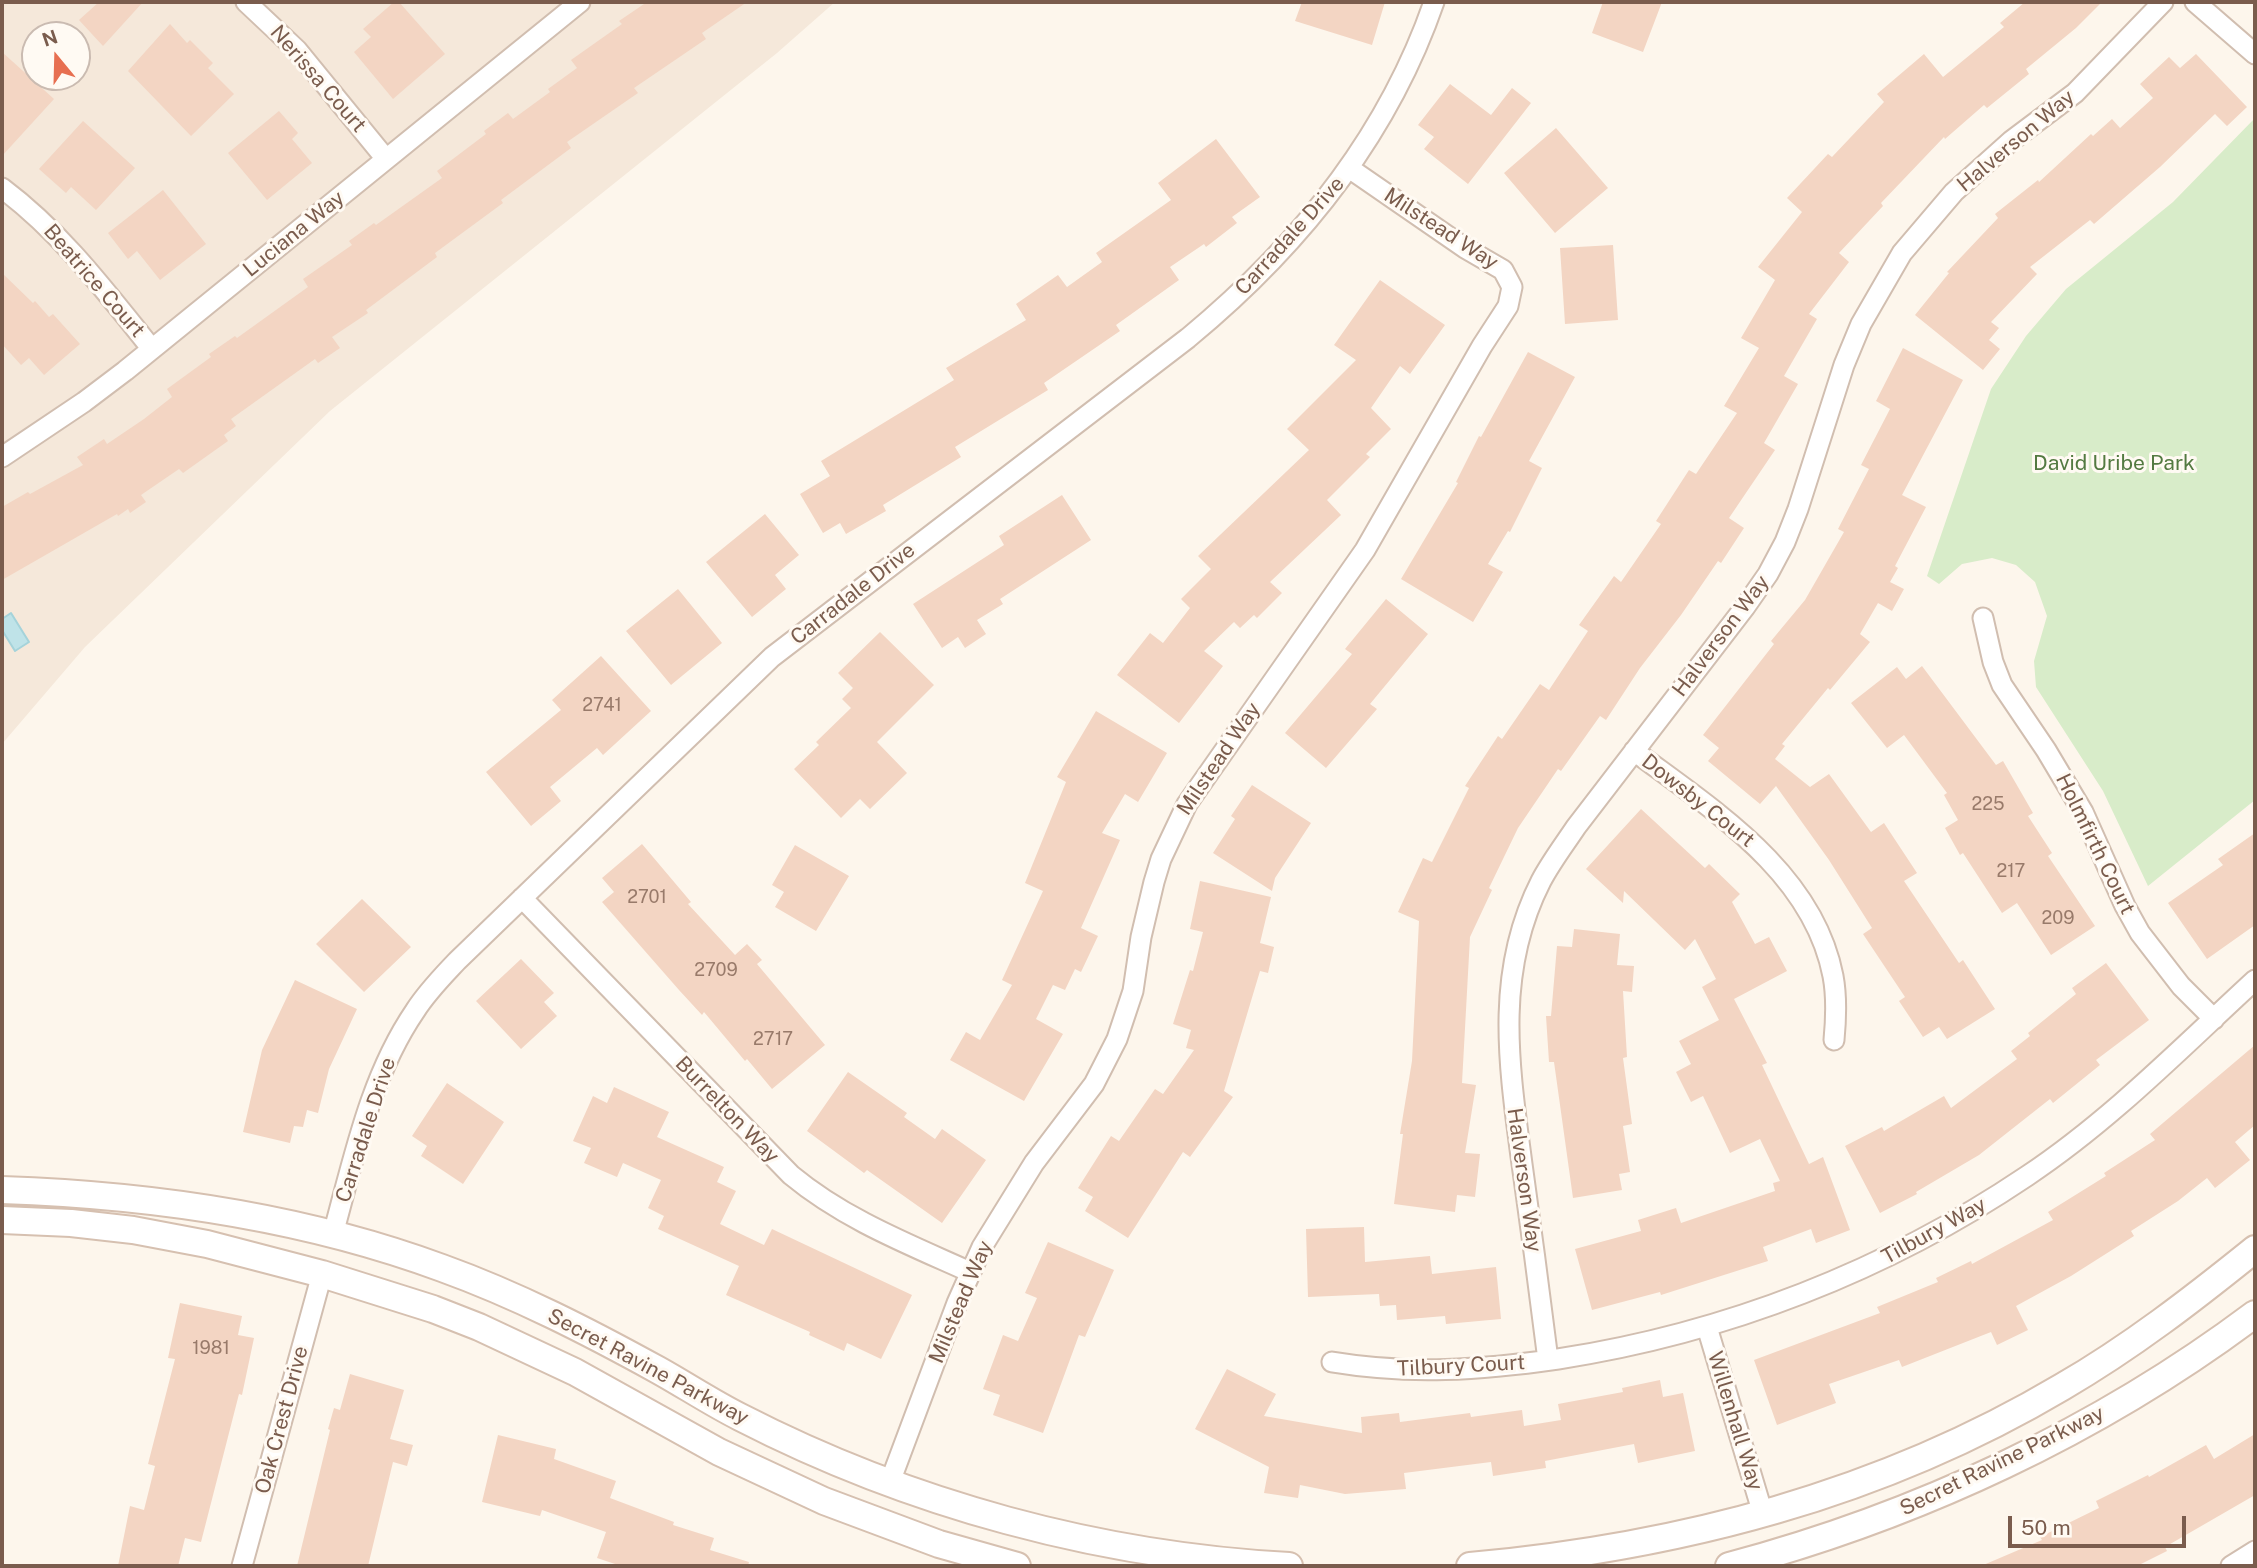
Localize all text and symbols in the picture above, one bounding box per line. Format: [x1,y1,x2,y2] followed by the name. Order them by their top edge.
[265,20,371,138] street label: Nerissa Court
[21,21,91,91] north arrow
[39,25,60,51] text: N
[1952,85,2080,197] street label: Halverson Way
[1230,172,1350,300] street label: Carradale Drive
[1379,183,1503,275] street label: Milstead Way
[238,186,350,282] street label: Luciana Way
[38,219,150,343] street label: Beatrice Court
[2033,451,2195,477] park label: David Uribe Park
[786,538,920,650] street label: Carradale Drive
[1667,570,1775,702] street label: Halverson Way
[582,694,622,716] house number: 2741
[1172,698,1266,820] street label: Milstead Way
[1636,749,1760,853] street label: Dowsby Court
[2050,770,2140,918] street label: Holmfirth Court
[1972,793,2004,815] house number: 225
[1997,860,2025,882] house number: 217
[627,886,667,908] house number: 2701
[2042,907,2074,929] house number: 209
[694,959,738,981] house number: 2709
[753,1028,793,1050] house number: 2717
[670,1051,784,1169] street label: Burrelton Way
[331,1054,401,1206] street label: Carradale Drive
[1501,1106,1547,1254] street label: Halverson Way
[1877,1192,1991,1270] street label: Tilbury Way
[924,1237,998,1367] street label: Milstead Way
[543,1303,753,1431] street label: Secret Ravine Parkway
[192,1337,230,1359] house number: 1981
[250,1343,314,1497] street label: Oak Crest Drive
[1702,1348,1768,1494] street label: Willenhall Way
[1396,1350,1526,1382] street label: Tilbury Court
[1896,1401,2108,1521] street label: Secret Ravine Parkway
[2012,1502,2190,1546] scale bar
[2021,1515,2071,1540] text: 50 m

